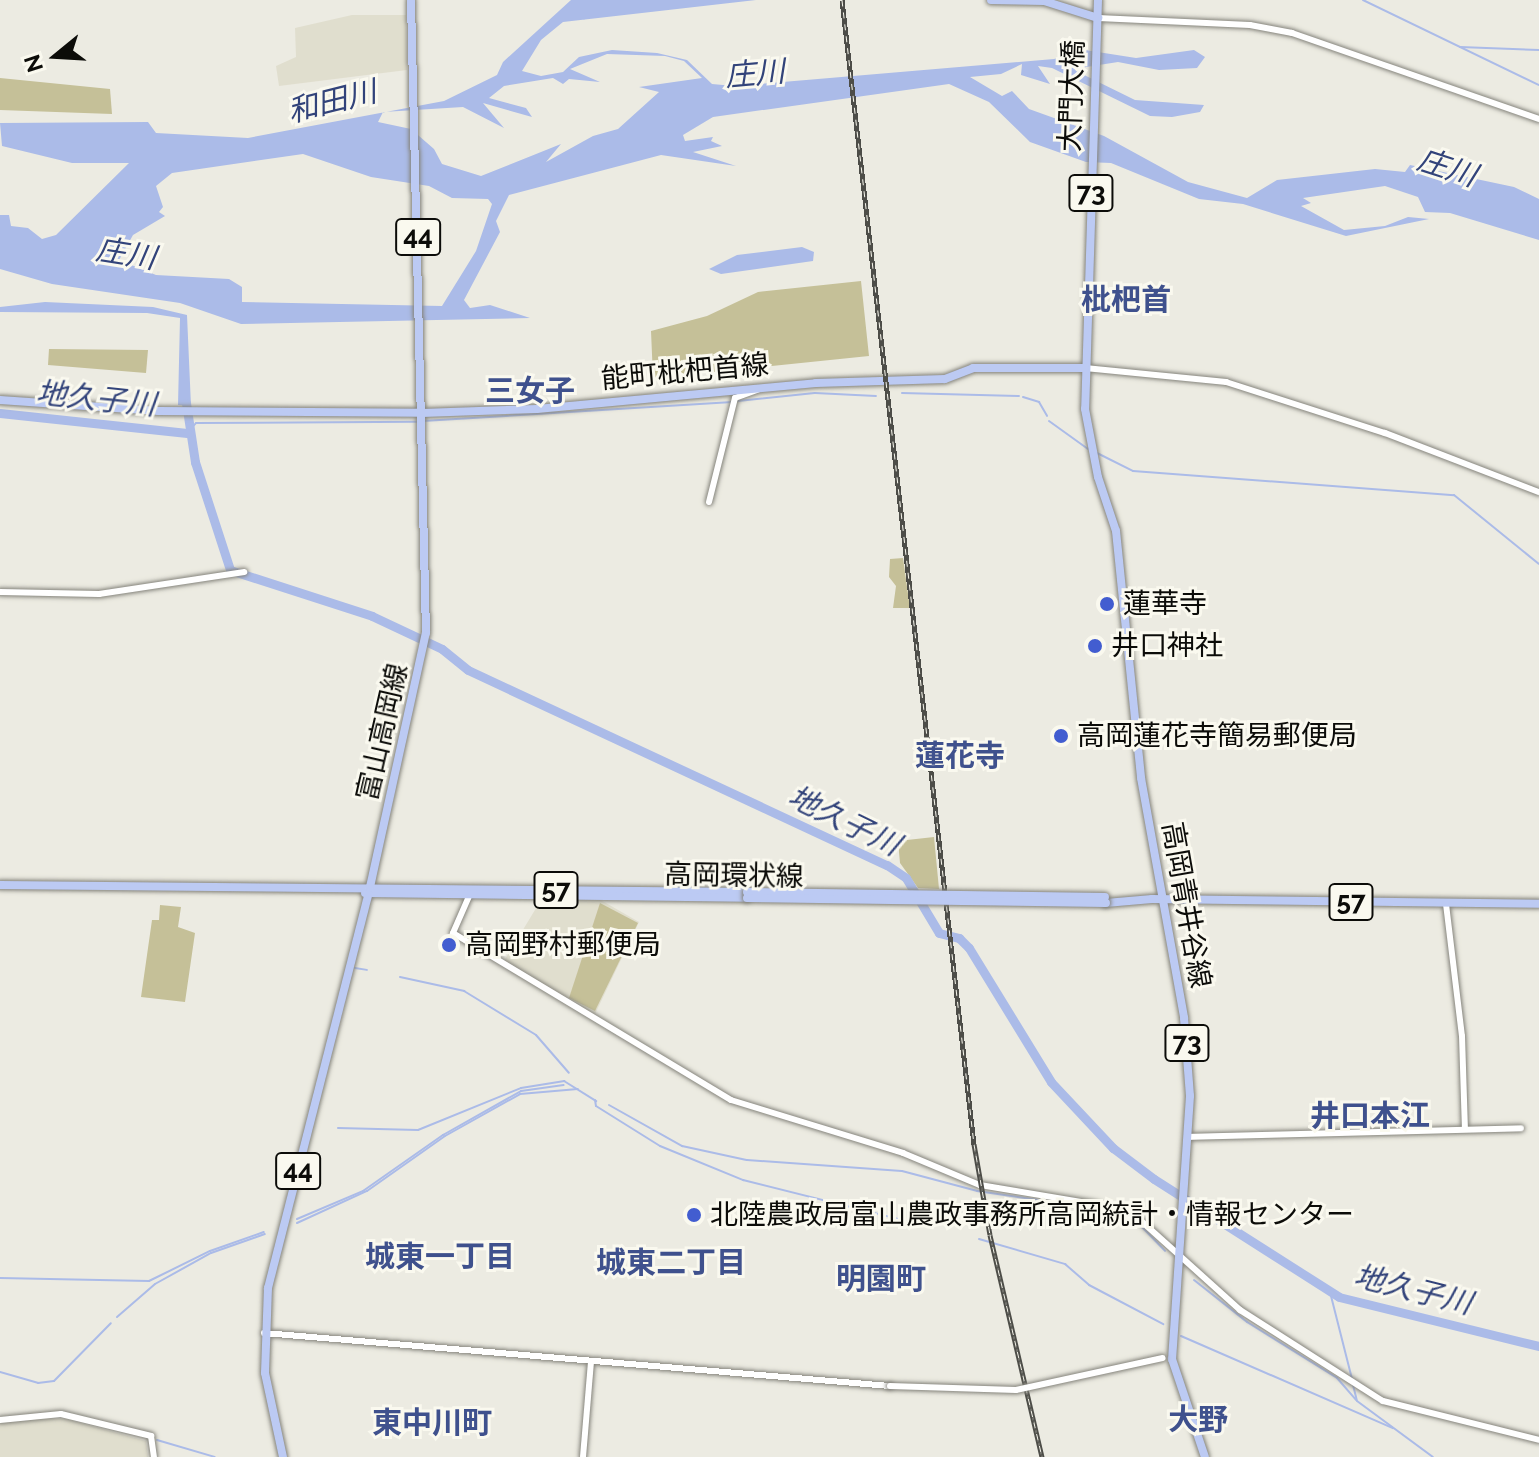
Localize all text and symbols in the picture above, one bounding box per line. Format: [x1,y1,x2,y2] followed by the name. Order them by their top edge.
[16,16,96,96] north arrow
[1053,39,1091,153] street label: 大門大橋
[18,51,48,75] text: N
[724,53,786,95] water label: 庄川
[284,74,380,130] water label: 和田川
[1413,142,1481,194] water label: 庄川
[1067,171,1115,215] road number: 73
[394,215,442,259] road number: 44
[94,232,158,276] water label: 庄川
[1081,282,1171,318] district label: 枇杷首
[600,348,770,396] street label: 能町枇杷首線
[485,373,575,409] district label: 三女子
[34,375,158,423] water label: 地久子川
[1123,587,1207,621] place label: 蓮華寺
[1098,595,1116,613] marker: 蓮華寺
[1111,629,1223,663] place label: 井口神社
[1086,637,1104,655] marker: 井口神社
[351,660,415,804] street label: 富山高岡線
[1077,719,1357,753] place label: 高岡蓮花寺簡易郵便局
[1052,727,1070,745] marker: 高岡蓮花寺簡易郵便局
[915,738,1005,774] district label: 蓮花寺
[782,779,906,863] water label: 地久子川
[1155,819,1217,991] street label: 高岡青井谷線
[664,858,804,894] street label: 高岡環状線
[532,868,580,912] road number: 57
[1327,880,1375,924] road number: 57
[465,928,661,962] place label: 高岡野村郵便局
[440,936,458,954] marker: 高岡野村郵便局
[1163,1021,1211,1065] road number: 73
[1310,1098,1430,1134] district label: 井口本江
[274,1149,322,1193] road number: 44
[710,1198,1354,1232] place label: 北陸農政局富山農政事務所高岡統計・情報センター
[685,1206,703,1224] marker: 北陸農政局富山農政事務所高岡統計・情報センター
[365,1239,515,1275] district label: 城東一丁目
[596,1245,746,1281] district label: 城東二丁目
[1350,1258,1476,1322] water label: 地久子川
[836,1261,926,1297] district label: 明園町
[1168,1402,1228,1438] district label: 大野
[372,1405,492,1441] district label: 東中川町

